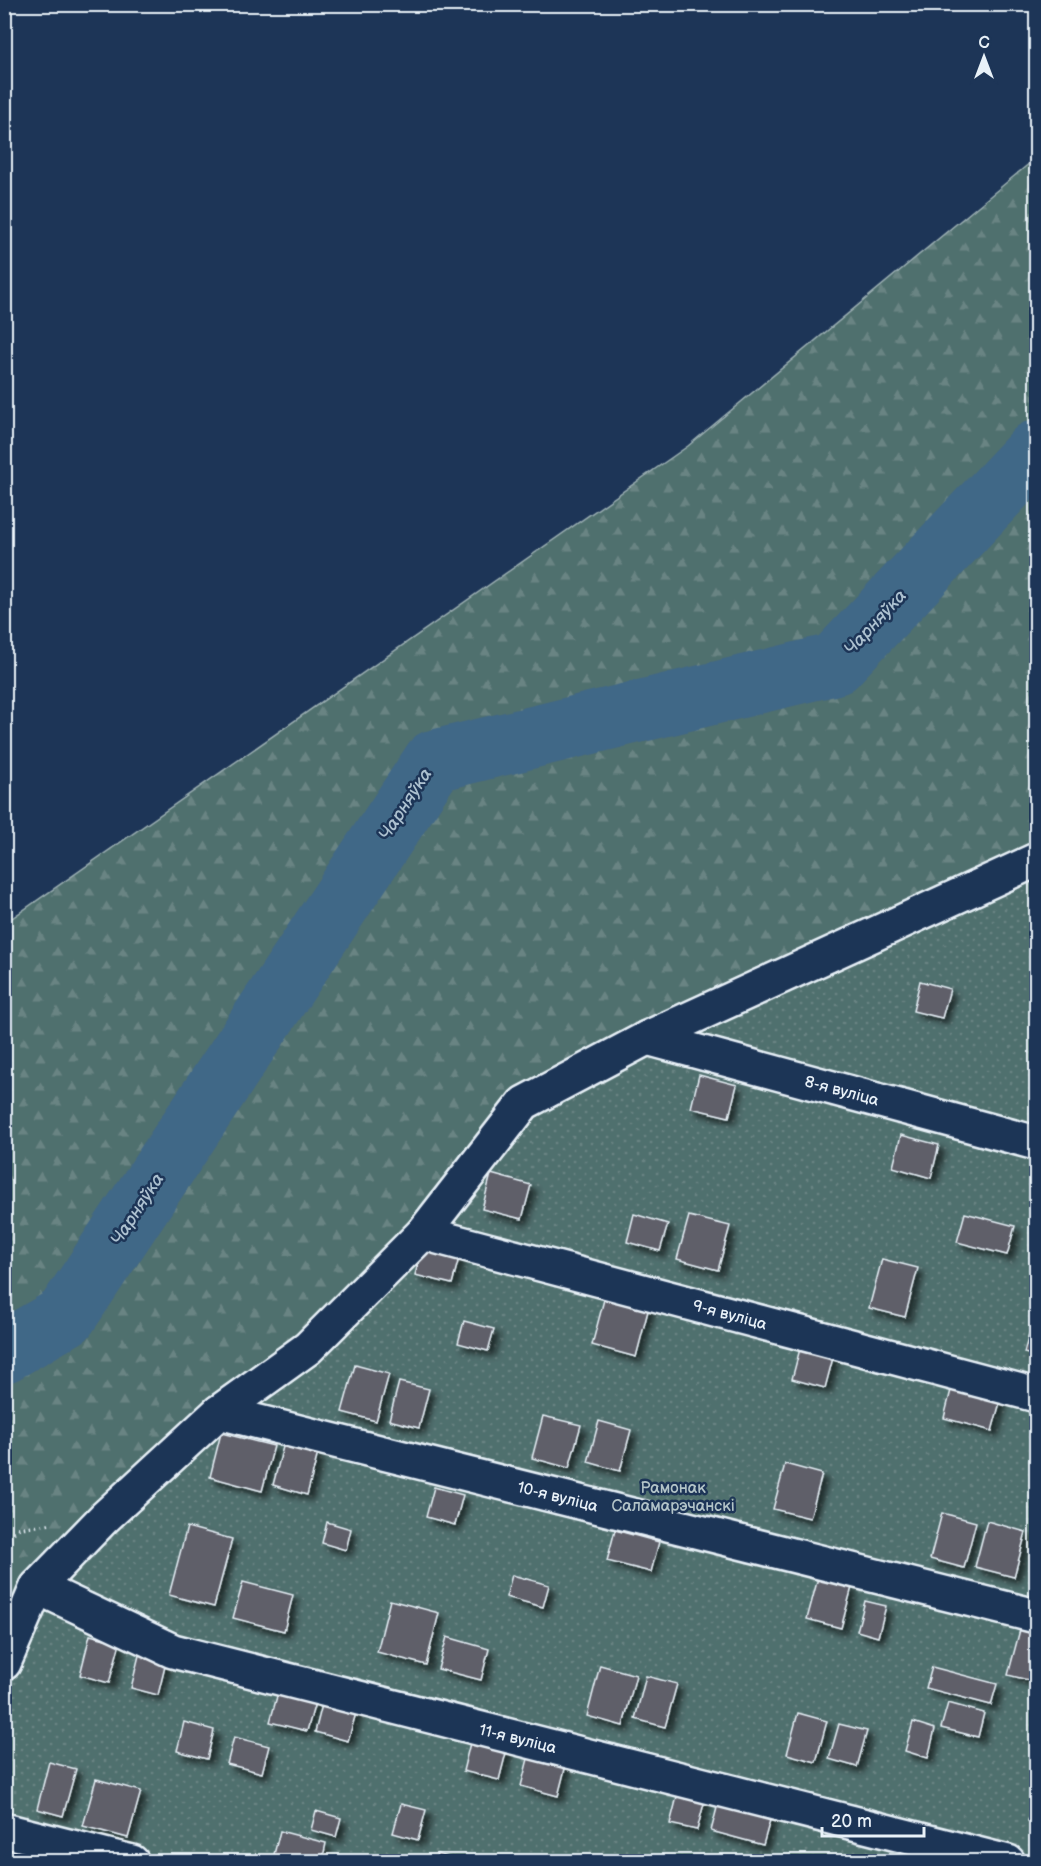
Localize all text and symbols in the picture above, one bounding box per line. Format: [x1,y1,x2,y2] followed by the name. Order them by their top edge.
[954,27,1014,87] north arrow
[978,34,990,53] text: С
[840,585,911,659] water label: Чарняўка
[374,764,436,844] water label: Чарняўка
[802,1072,881,1111] street label: 8-я вуліца
[106,1169,168,1249] water label: Чарняўка
[690,1296,769,1335] street label: 9-я вуліца
[515,1478,600,1517] street label: 10-я вуліца
[611,1479,735,1516] park label: Рамонак Саламарэчанскі
[477,1721,559,1758] street label: 11-я вуліца
[822,1800,924,1838] scale bar
[831,1811,872,1832] text: 20 m

